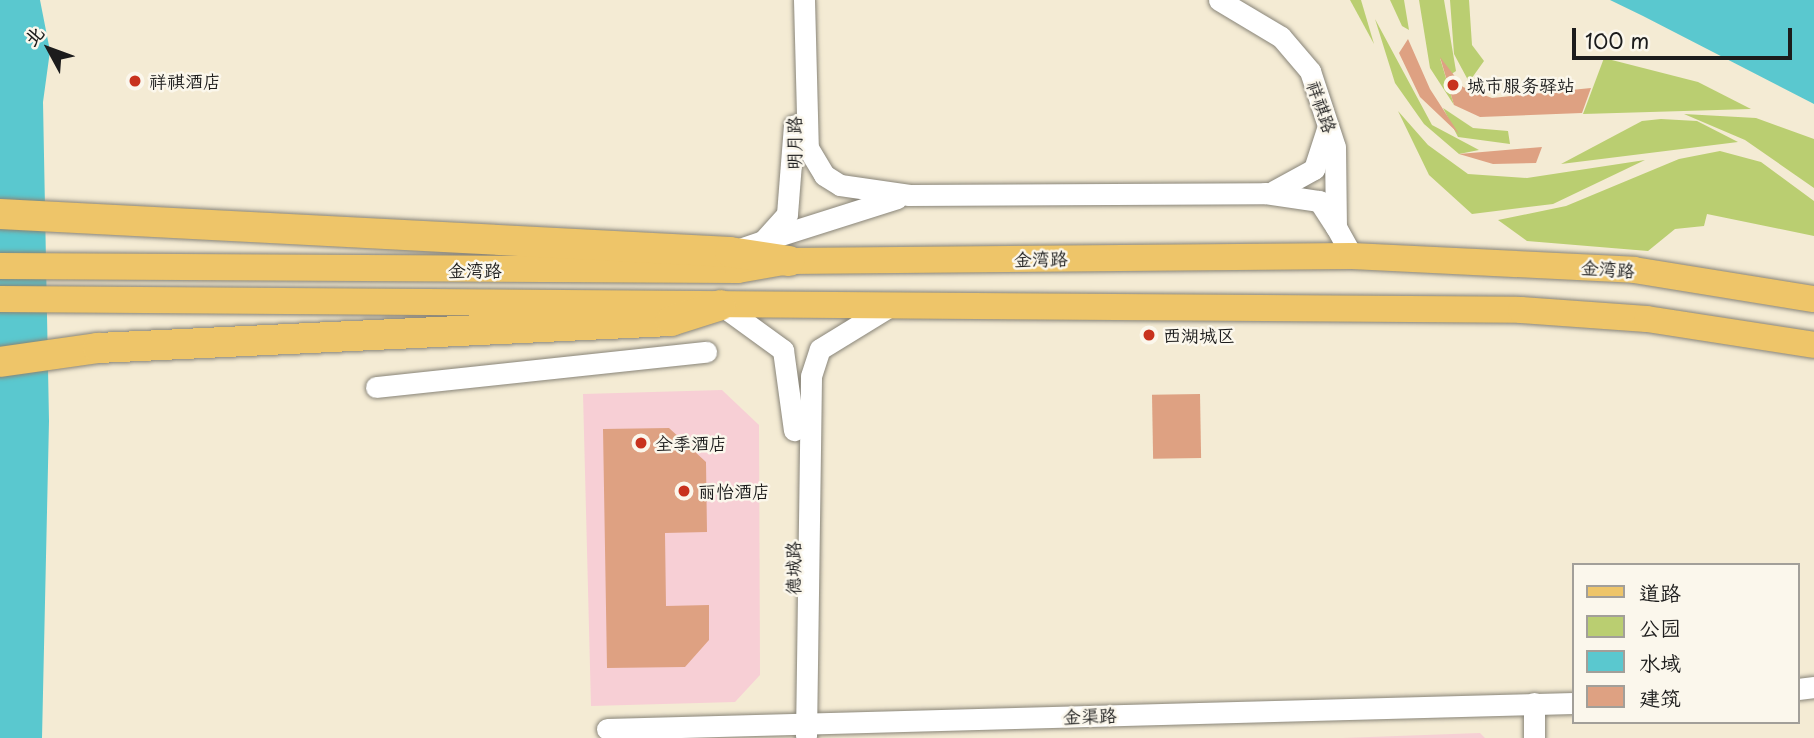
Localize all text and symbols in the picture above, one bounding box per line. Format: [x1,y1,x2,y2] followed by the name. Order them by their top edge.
[14,14,84,84] north arrow
[1576,14,1797,58] scale bar
[16,19,50,52] text: 北
[1585,24,1649,56] text: 100 m
[149,70,221,92] place label: 祥祺酒店
[127,73,143,89] marker: 祥祺酒店
[1467,74,1575,96] place label: 城市服务驿站
[1445,77,1461,93] marker: 城市服务驿站
[1303,78,1341,136] street label: 祥祺路
[783,116,805,170] street label: 明月路
[1014,248,1068,270] street label: 金湾路
[1580,256,1636,282] street label: 金湾路
[448,259,502,281] street label: 金湾路
[1163,324,1235,346] place label: 西湖城区
[1141,327,1157,343] marker: 西湖城区
[655,432,727,454] place label: 全季酒店
[633,435,649,451] marker: 全季酒店
[698,480,770,502] place label: 丽怡酒店
[676,483,692,499] marker: 丽怡酒店
[782,541,804,595] street label: 德城路
[1573,563,1800,724] legend
[1639,576,1681,608] text: 道路
[1639,611,1681,643] text: 公园
[1639,646,1681,678] text: 水域
[1639,681,1681,713] text: 建筑
[1063,704,1117,728] street label: 金渠路

